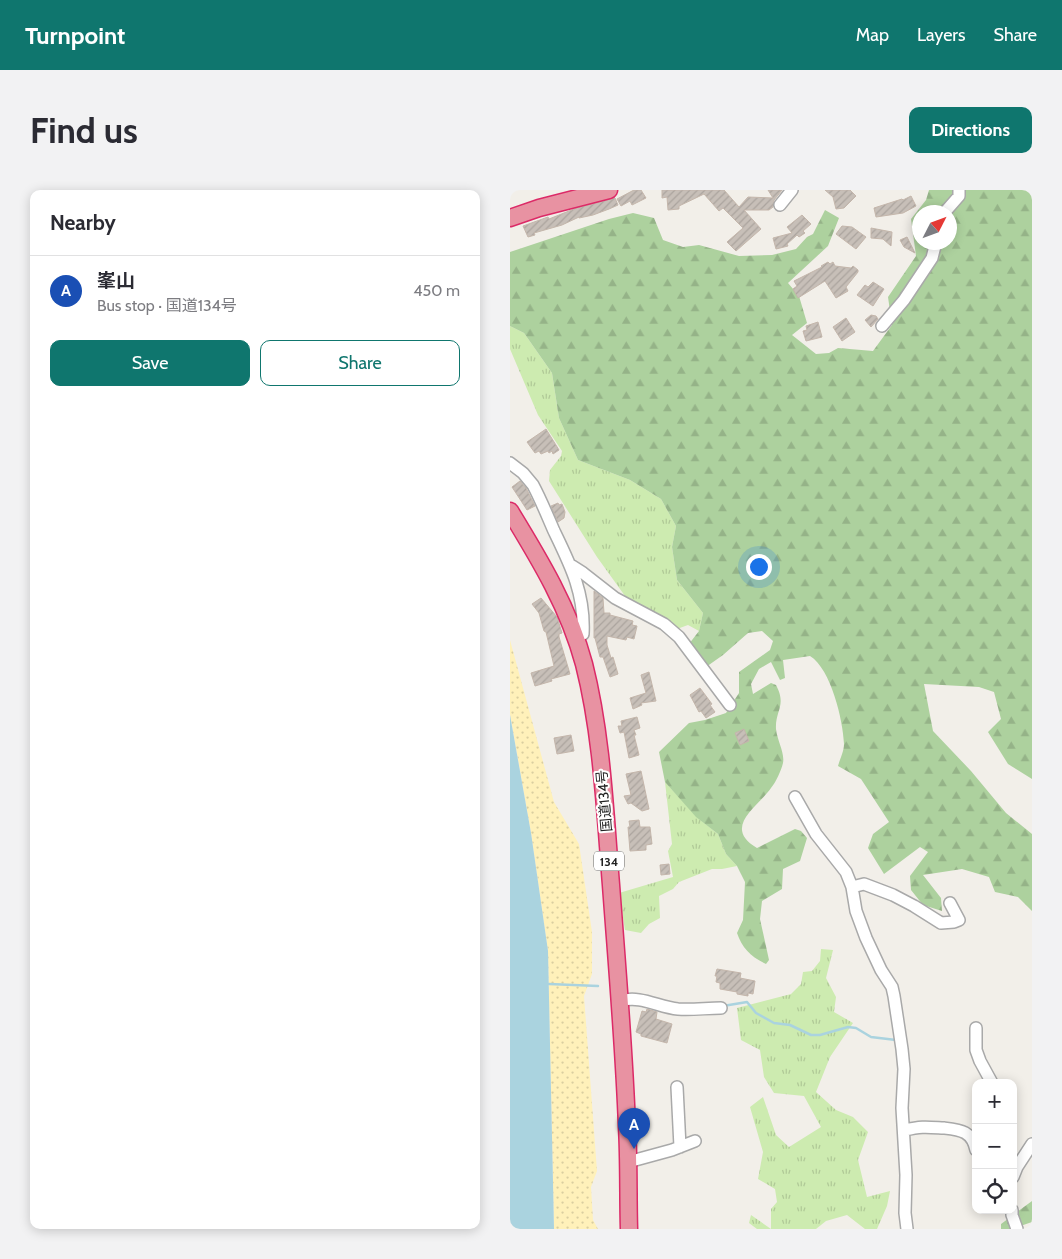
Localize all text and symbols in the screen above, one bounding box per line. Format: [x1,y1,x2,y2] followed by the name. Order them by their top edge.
[25,21,125,50] text: Turnpoint
[856,24,889,46] text: Map
[917,24,966,46] text: Layers
[994,24,1037,46] text: Share
[909,107,1032,153] button: Directions
[30,109,138,152] text: Find us
[912,205,957,250] north arrow
[50,210,116,235] text: Nearby
[97,269,135,292] text: 峯山
[61,281,71,300] text: A
[413,281,460,300] text: 450 m
[97,296,237,315] text: Bus stop · 国道134号
[50,340,250,386] button: Save
[260,340,460,386] button: Share
[746,554,772,580] your location
[592,769,616,833] street label: 国道134号
[594,851,624,870] road number: 134
[972,1079,1017,1214] map controls
[972,1079,1017,1124] button: +
[618,1108,650,1149] pin: A
[972,1124,1017,1169] button: −
[972,1169,1017,1214] button: locate

